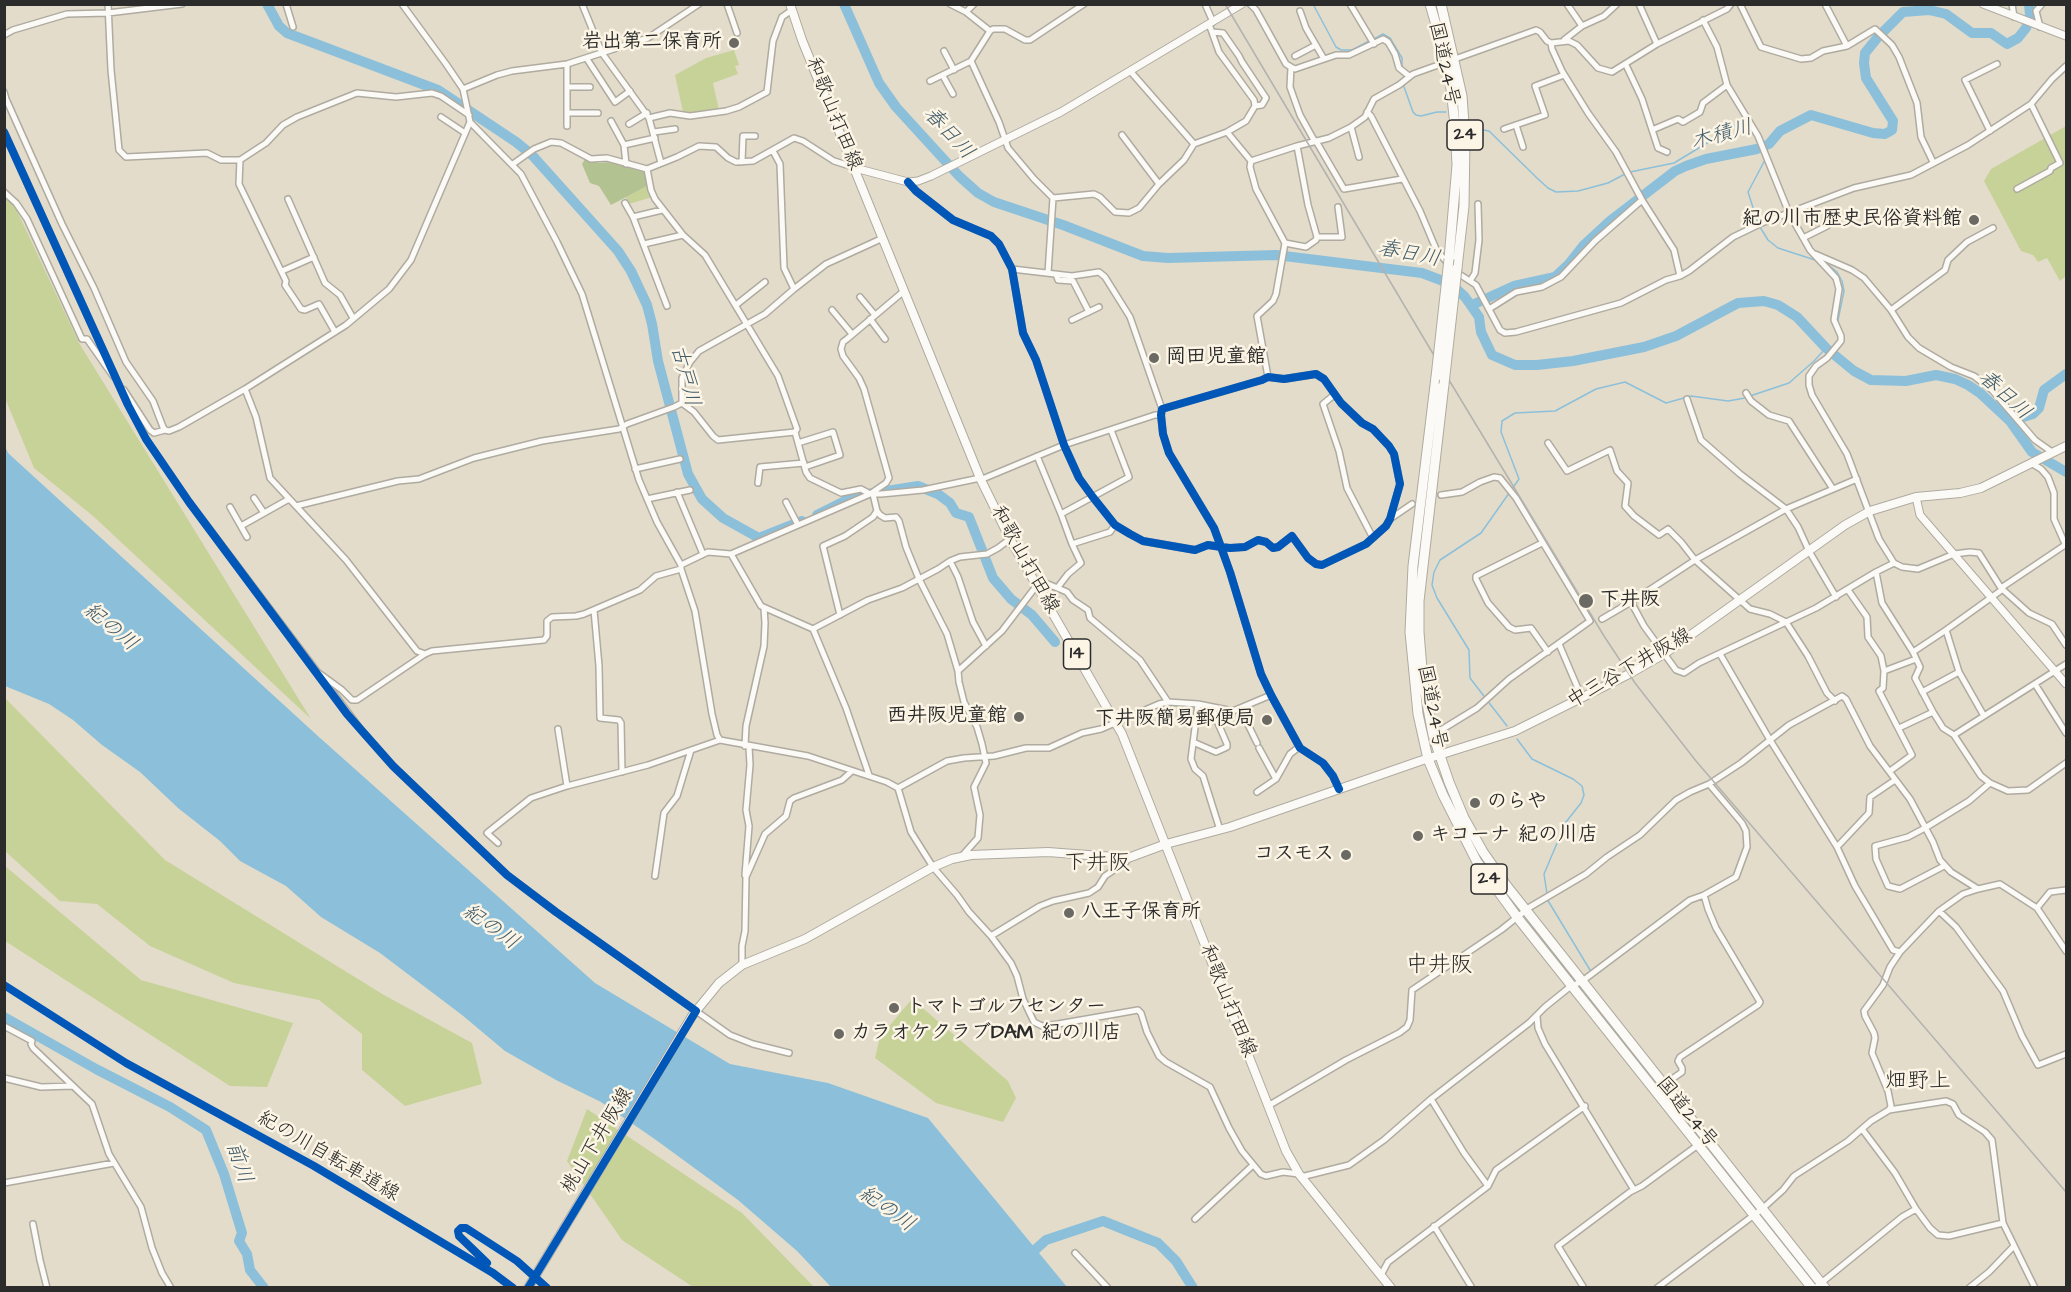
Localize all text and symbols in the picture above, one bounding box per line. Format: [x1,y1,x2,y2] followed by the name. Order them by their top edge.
[1422,20,1464,108] street label: 国道24号
[582,31,722,55] place label: 岩出第二保育所
[727,36,741,50] marker: 岩出第二保育所
[799,54,867,174] street label: 和歌山打田線
[917,102,979,166] water label: 春日川
[1688,116,1756,156] water label: 木積川
[1447,120,1483,150] road number: 24
[1742,208,1962,232] place label: 紀の川市歴史民俗資料館
[1967,213,1981,227] marker: 紀の川市歴史民俗資料館
[1376,237,1442,273] water label: 春日川
[664,342,704,410] water label: 古戸川
[1166,346,1266,370] place label: 岡田児童館
[1147,351,1161,365] marker: 岡田児童館
[1972,366,2036,426] water label: 春日川
[984,502,1064,618] street label: 和歌山打田線
[1600,589,1660,613] place label: 下井阪
[1577,592,1595,610] marker: 下井阪
[78,598,142,658] water label: 紀の川
[1563,624,1697,714] street label: 中三谷下井阪線
[1064,639,1090,669] road number: 14
[1411,663,1451,751] street label: 国道24号
[887,705,1007,729] place label: 西井阪児童館
[1095,708,1255,732] place label: 下井阪簡易郵便局
[1012,710,1026,724] marker: 西井阪児童館
[1260,713,1274,727] marker: 下井阪簡易郵便局
[1487,791,1547,815] place label: のらや
[1468,796,1482,810] marker: のらや
[1430,824,1598,848] place label: キコーナ 紀の川店
[1411,829,1425,843] marker: キコーナ 紀の川店
[1254,843,1334,867] place label: コスモス
[1339,848,1353,862] marker: コスモス
[1064,851,1130,877] district label: 下井阪
[1471,864,1507,894] road number: 24
[457,900,523,956] water label: 紀の川
[1081,901,1201,925] place label: 八王子保育所
[1062,906,1076,920] marker: 八王子保育所
[1193,941,1261,1061] street label: 和歌山打田線
[1406,953,1472,979] district label: 中井阪
[906,996,1106,1020] place label: トマトゴルフセンター
[887,1001,901,1015] marker: トマトゴルフセンター
[851,1022,1121,1046] place label: カラオケクラブDAM 紀の川店
[832,1027,846,1041] marker: カラオケクラブDAM 紀の川店
[1885,1069,1951,1095] district label: 畑野上
[1650,1072,1722,1154] street label: 国道24号
[557,1083,639,1199] street label: 桃山下井阪線
[253,1107,403,1207] street label: 紀の川自転車道線
[219,1139,257,1187] water label: 前川
[853,1182,919,1238] water label: 紀の川

